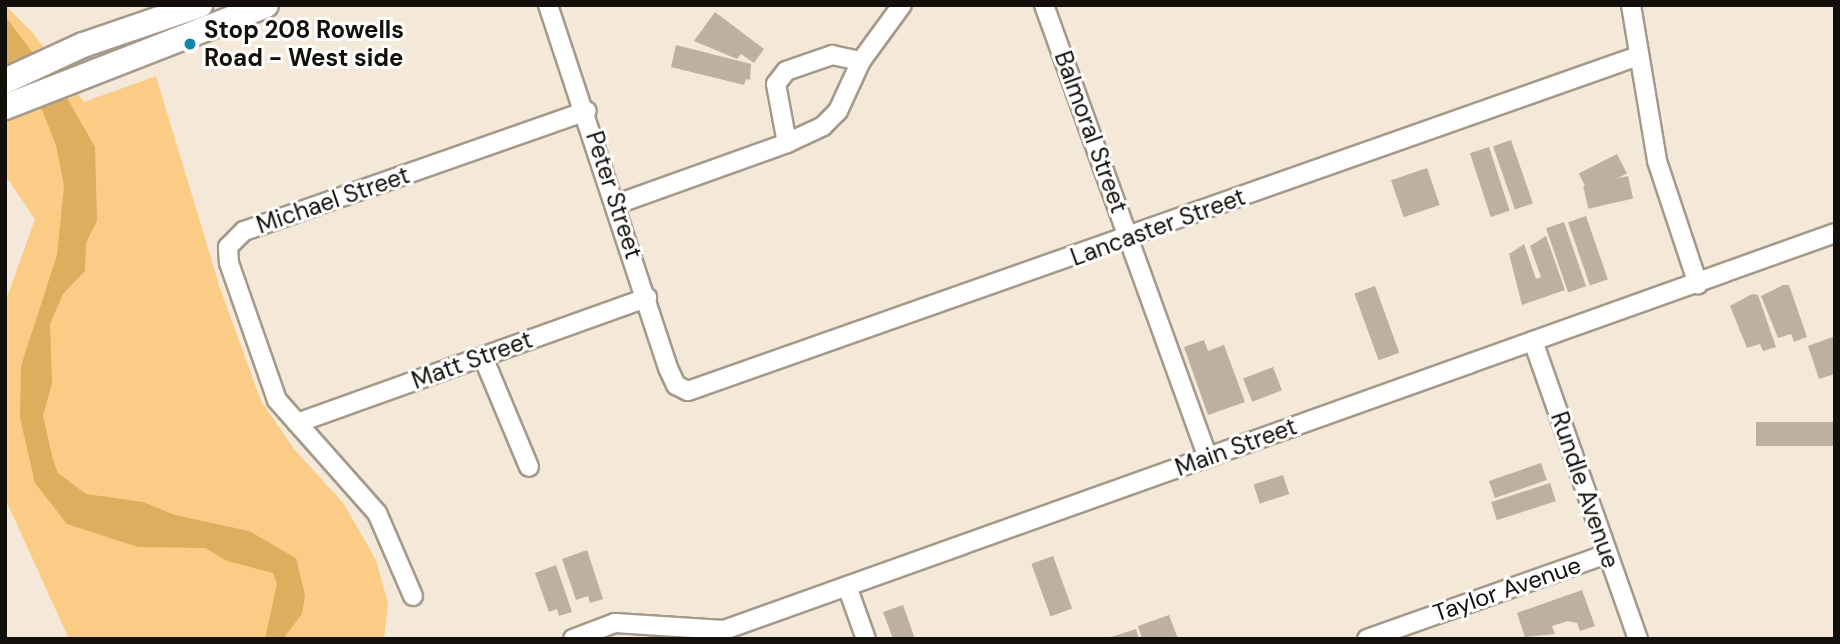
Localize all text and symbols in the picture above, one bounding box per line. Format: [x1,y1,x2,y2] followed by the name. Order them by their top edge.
[204,16,404,72] place label: Stop 208 Rowells Road - West side
[182,36,198,52] marker: Stop 208 Rowells Road - West side
[1048,47,1134,217] street label: Balmoral Street
[580,128,648,262] street label: Peter Street
[253,160,413,240] street label: Michael Street
[1067,182,1249,272] street label: Lancaster Street
[408,325,536,395] street label: Matt Street
[1545,408,1625,572] street label: Rundle Avenue
[1171,412,1301,482] street label: Main Street
[1429,550,1585,628] street label: Taylor Avenue

